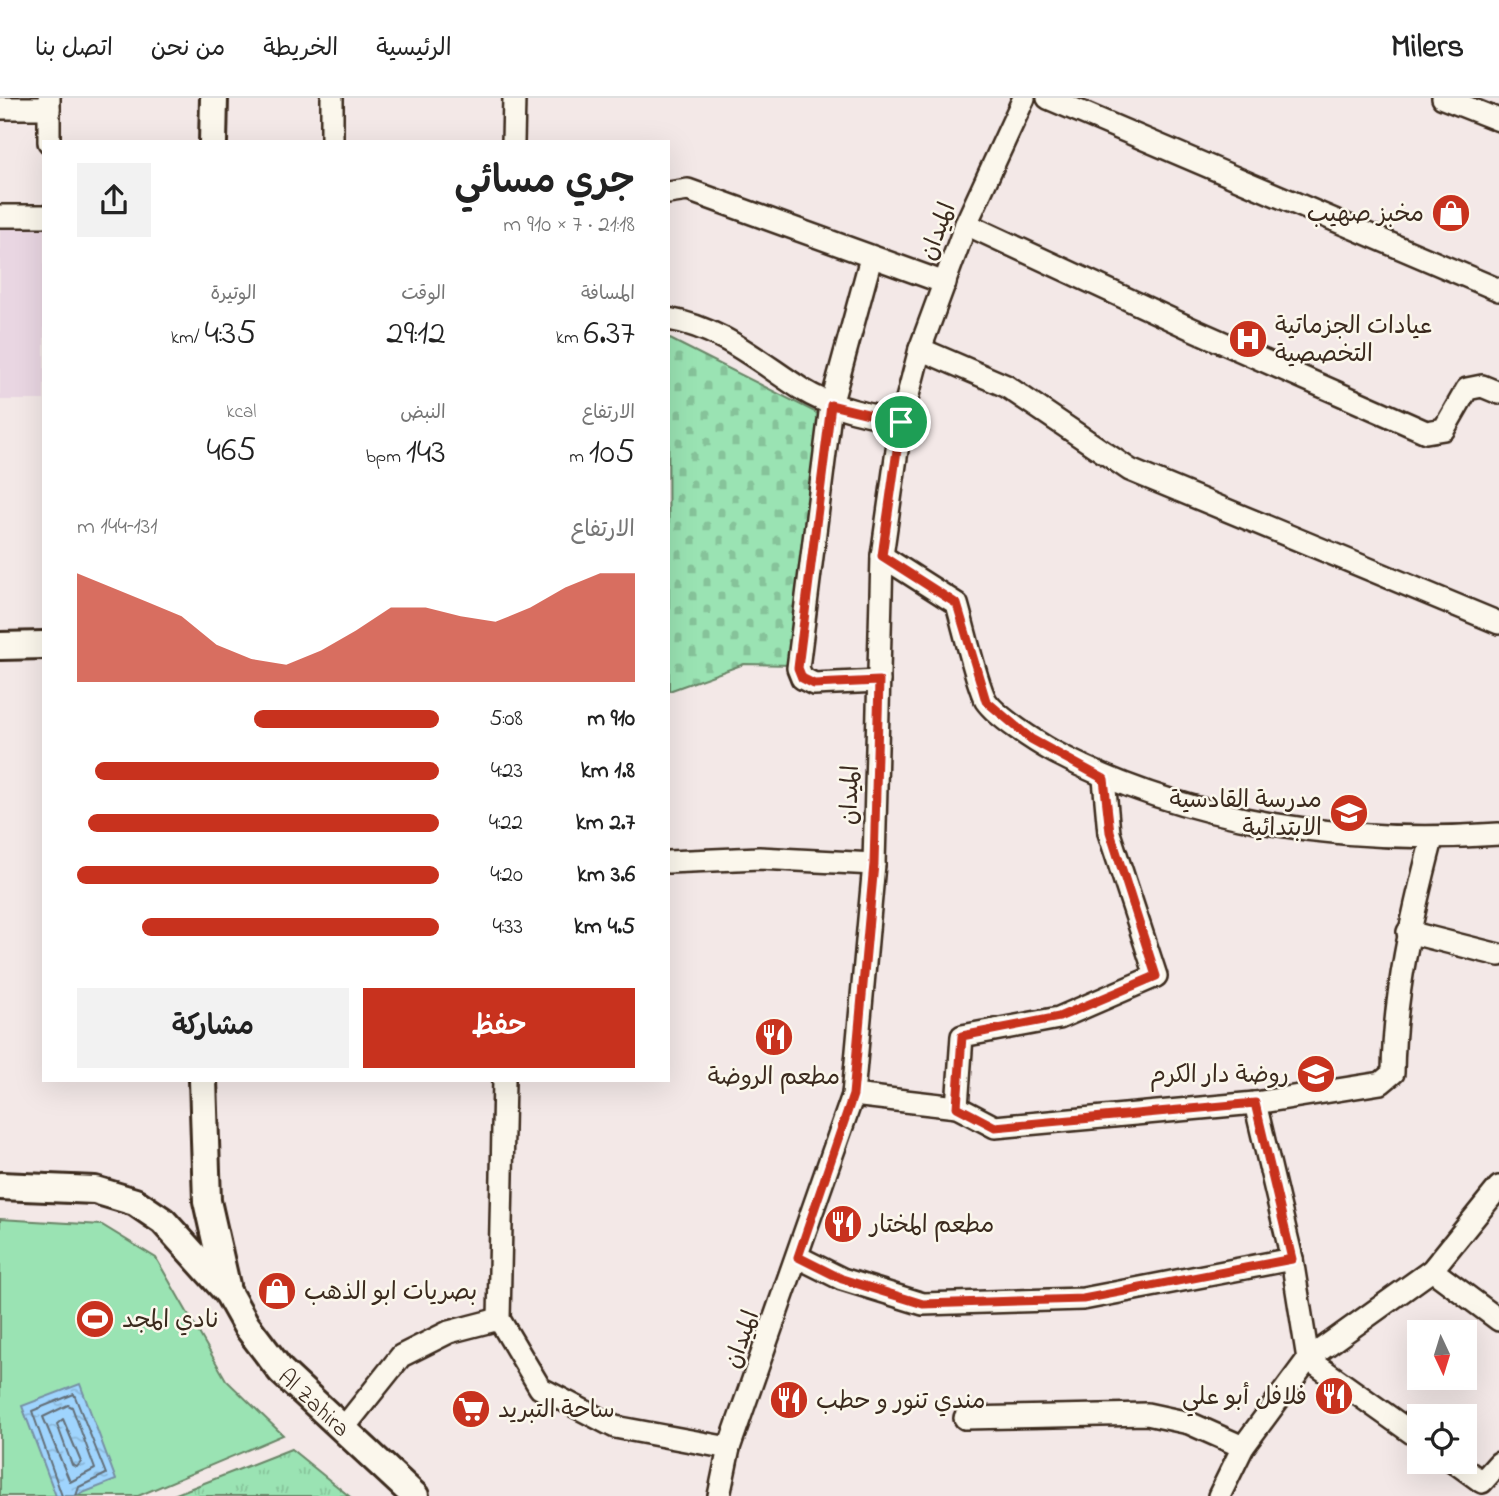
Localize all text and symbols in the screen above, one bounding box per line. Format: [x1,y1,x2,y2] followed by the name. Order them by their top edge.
[1391,24,1464,72] text: Milers
[35,32,113,67] text: اتصل بنا
[151,32,225,67] text: من نحن
[263,32,338,67] text: الخريطة
[376,32,452,67] text: الرئيسية
[454,155,635,211] text: جري مسائي
[77,163,151,237] button: share
[1430,192,1472,234] shop icon: مخبز صهيب
[912,198,966,266] street label: الميدان
[1307,198,1424,233] place label: مخبز صهيب
[503,209,635,242] text: 21:18 · 7 × 910 m
[210,281,256,308] text: الوتيرة
[401,281,446,308] text: الوقت
[581,281,635,308] text: المسافة
[204,309,256,360] text: 4:35
[386,309,446,360] text: 29:12
[584,309,635,360] text: 6.37
[1275,310,1432,373] place label: عيادات الجزماتية التخصصية
[1227,318,1269,360] hospital icon: عيادات الجزماتية التخصصية
[171,325,204,352] text: /km
[556,325,584,352] text: km
[871,392,931,452] pin
[226,399,256,426] text: kcal
[400,400,446,427] text: النبض
[582,400,635,427] text: الارتفاع
[882,403,920,441] icon: arrive
[207,426,256,477] text: 465
[406,428,446,479] text: 143
[589,428,635,479] text: 105
[366,444,406,471] text: bpm
[569,444,589,471] text: m
[77,511,158,544] text: 131–144 m
[571,514,635,547] text: الارتفاع
[489,703,523,736] text: 5:08
[587,703,635,736] text: 910 m
[491,755,523,788] text: 4:23
[581,755,635,788] text: 1.8 km
[833,765,870,826] street label: الميدان
[1169,784,1322,847] place label: مدرسة القادسية الابتدائية
[1328,792,1370,834] school or university icon: مدرسة القادسية الابتدائية
[489,807,523,840] text: 4:22
[576,807,635,840] text: 2.7 km
[490,859,523,892] text: 4:20
[577,859,635,892] text: 3.6 km
[493,911,523,944] text: 4:33
[574,911,635,944] text: 4.5 km
[77,988,349,1068] button: مشاركة
[363,988,635,1068] button: حفظ
[753,1016,795,1058] restaurant icon: مطعم الروضة
[1295,1053,1337,1095] school or university icon: روضة دار الكرم
[1150,1059,1289,1094] place label: روضة دار الكرم
[708,1061,840,1096] place label: مطعم الروضة
[822,1203,864,1245] restaurant icon: مطعم المختار
[868,1209,994,1244] place label: مطعم المختار
[256,1270,298,1312] shop icon: بصريات ابو الذهب
[304,1276,477,1311] place label: بصريات ابو الذهب
[74,1298,116,1340] sports icon: نادي المجد
[122,1304,218,1339] place label: نادي المجد
[717,1306,770,1374] street label: الميدان
[1407,1320,1477,1390] north arrow
[1407,1320,1477,1474] map controls
[269,1361,357,1447] street label: Al Zahira
[1313,1375,1355,1417] restaurant icon: فلافل أبو علي
[768,1379,810,1421] restaurant icon: مندي تنور و حطب
[1182,1381,1307,1417] place label: فلافل أبو علي
[816,1385,985,1420] place label: مندي تنور و حطب
[450,1388,492,1430] supermarket icon: ساحة التبريد
[498,1394,615,1429] place label: ساحة التبريد
[1407,1404,1477,1474] button: locate

